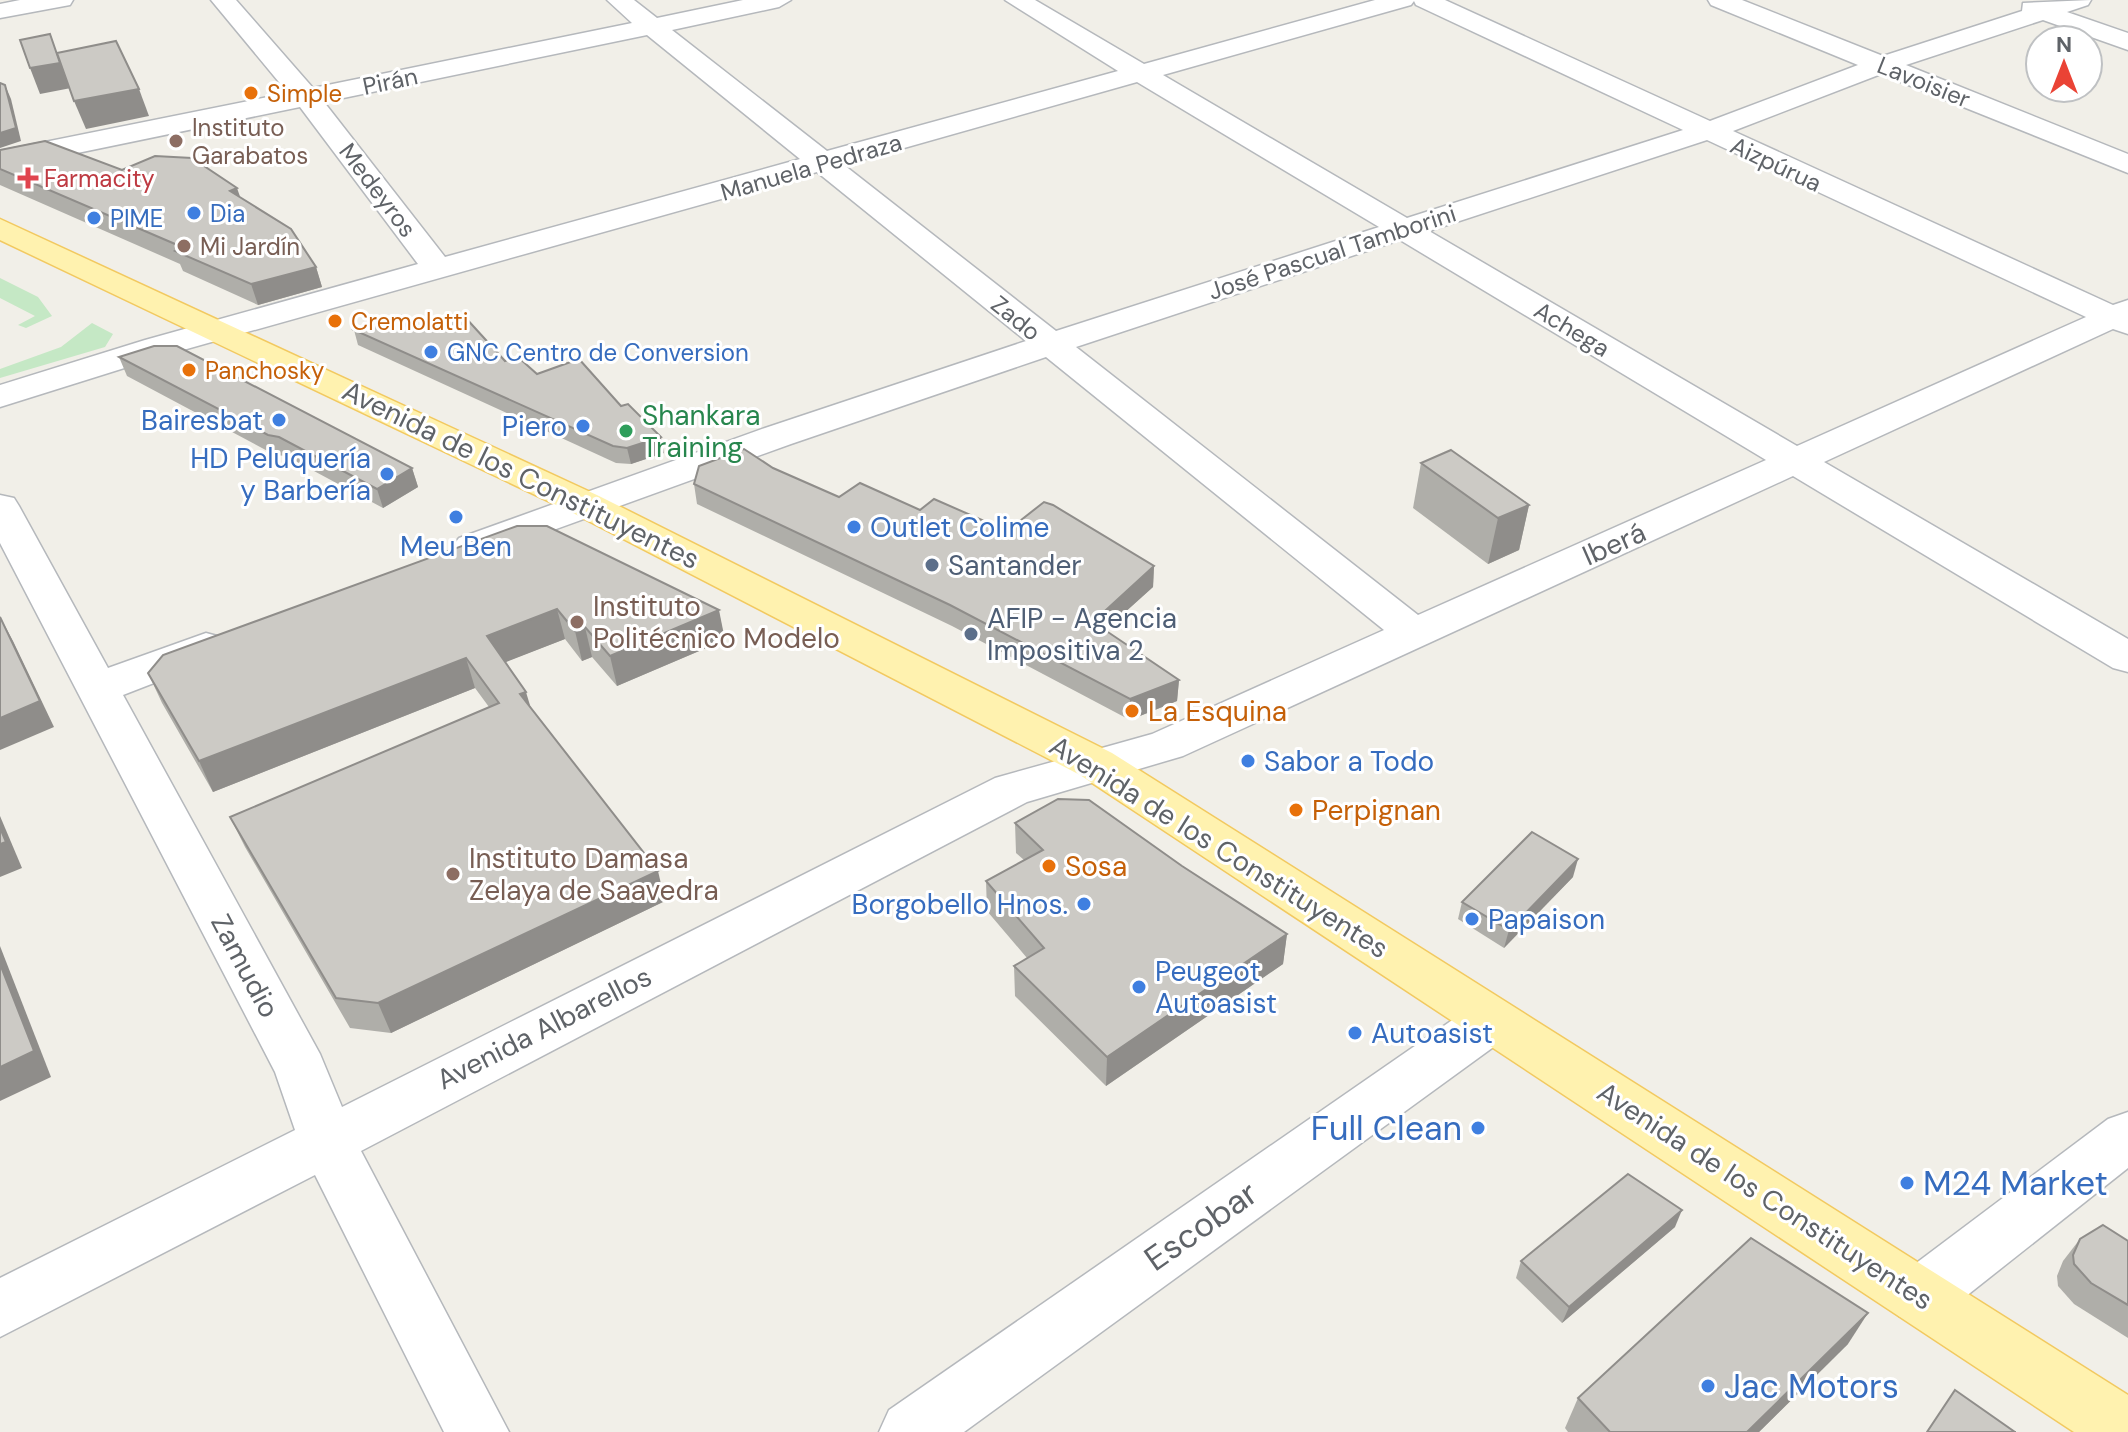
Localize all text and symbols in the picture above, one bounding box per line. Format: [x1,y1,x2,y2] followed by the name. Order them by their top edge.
[2024,24,2104,104] north arrow
[2056,30,2072,59] text: N
[1873,49,1975,115] street label: Lavoisier
[360,60,420,102] street label: Pirán
[267,78,342,109] place label: Simple
[242,84,260,102] marker: Simple
[192,112,308,171] place label: Instituto Garabatos
[717,126,905,208] street label: Manuela Pedraza
[1725,129,1827,199] street label: Aizpúrua
[167,132,185,150] marker: Instituto Garabatos
[332,137,424,243] street label: Medeyros
[44,163,155,194] place label: Farmacity
[19,169,37,187] marker: Farmacity
[1204,197,1460,307] street label: José Pascual Tamborini
[210,198,245,229] place label: Dia
[110,203,163,234] place label: PIME
[185,204,203,222] marker: Dia
[85,209,103,227] marker: PIME
[200,231,300,262] place label: Mi Jardín
[175,237,193,255] marker: Mi Jardín
[985,289,1047,347] street label: Zado
[1529,294,1615,364] street label: Achega
[351,306,469,337] place label: Cremolatti
[326,312,344,330] marker: Cremolatti
[447,337,749,368] place label: GNC Centro de Conversion
[422,343,440,361] marker: GNC Centro de Conversion
[205,355,324,386] place label: Panchosky
[180,361,198,379] marker: Panchosky
[336,372,706,578] street label: Avenida de los Constituyentes
[642,397,760,466] place label: Shankara Training
[141,402,263,439] place label: Bairesbat
[502,408,567,445] place label: Piero
[270,411,288,429] marker: Bairesbat
[574,417,592,435] marker: Piero
[617,422,635,440] marker: Shankara Training
[190,440,371,509] place label: HD Peluquería y Barbería
[378,465,396,483] marker: HD Peluquería y Barbería
[447,508,465,526] marker: Meu Ben
[870,509,1049,546] place label: Outlet Colime
[1577,514,1651,574] street label: Iberá
[845,518,863,536] marker: Outlet Colime
[400,528,512,565] place label: Meu Ben
[948,547,1082,584] place label: Santander
[923,556,941,574] marker: Santander
[593,588,840,657] place label: Instituto Politécnico Modelo
[987,600,1177,669] place label: AFIP - Agencia Impositiva 2
[568,613,586,631] marker: Instituto Politécnico Modelo
[962,625,980,643] marker: AFIP - Agencia Impositiva 2
[1148,693,1287,730] place label: La Esquina
[1123,702,1141,720] marker: La Esquina
[1043,727,1395,967] street label: Avenida de los Constituyentes
[1264,743,1434,780] place label: Sabor a Todo
[1239,752,1257,770] marker: Sabor a Todo
[1312,792,1441,829] place label: Perpignan
[1287,801,1305,819] marker: Perpignan
[469,840,719,909] place label: Instituto Damasa Zelaya de Saavedra
[1065,848,1127,885] place label: Sosa
[1040,857,1058,875] marker: Sosa
[444,865,462,883] marker: Instituto Damasa Zelaya de Saavedra
[852,886,1068,923] place label: Borgobello Hnos.
[1075,895,1093,913] marker: Borgobello Hnos.
[1488,901,1605,938] place label: Papaison
[202,908,288,1024] street label: Zamudio
[1463,910,1481,928] marker: Papaison
[1155,953,1277,1022] place label: Peugeot Autoasist
[430,958,658,1098] street label: Avenida Albarellos
[1130,978,1148,996] marker: Peugeot Autoasist
[1371,1015,1493,1052] place label: Autoasist
[1346,1024,1364,1042] marker: Autoasist
[1590,1073,1940,1319] street label: Avenida de los Constituyentes
[1311,1106,1462,1151] place label: Full Clean
[1469,1119,1487,1137] marker: Full Clean
[1923,1161,2108,1206] place label: M24 Market
[1136,1171,1266,1281] street label: Escobar
[1898,1174,1916,1192] marker: M24 Market
[1724,1364,1899,1409] place label: Jac Motors
[1699,1377,1717,1395] marker: Jac Motors

